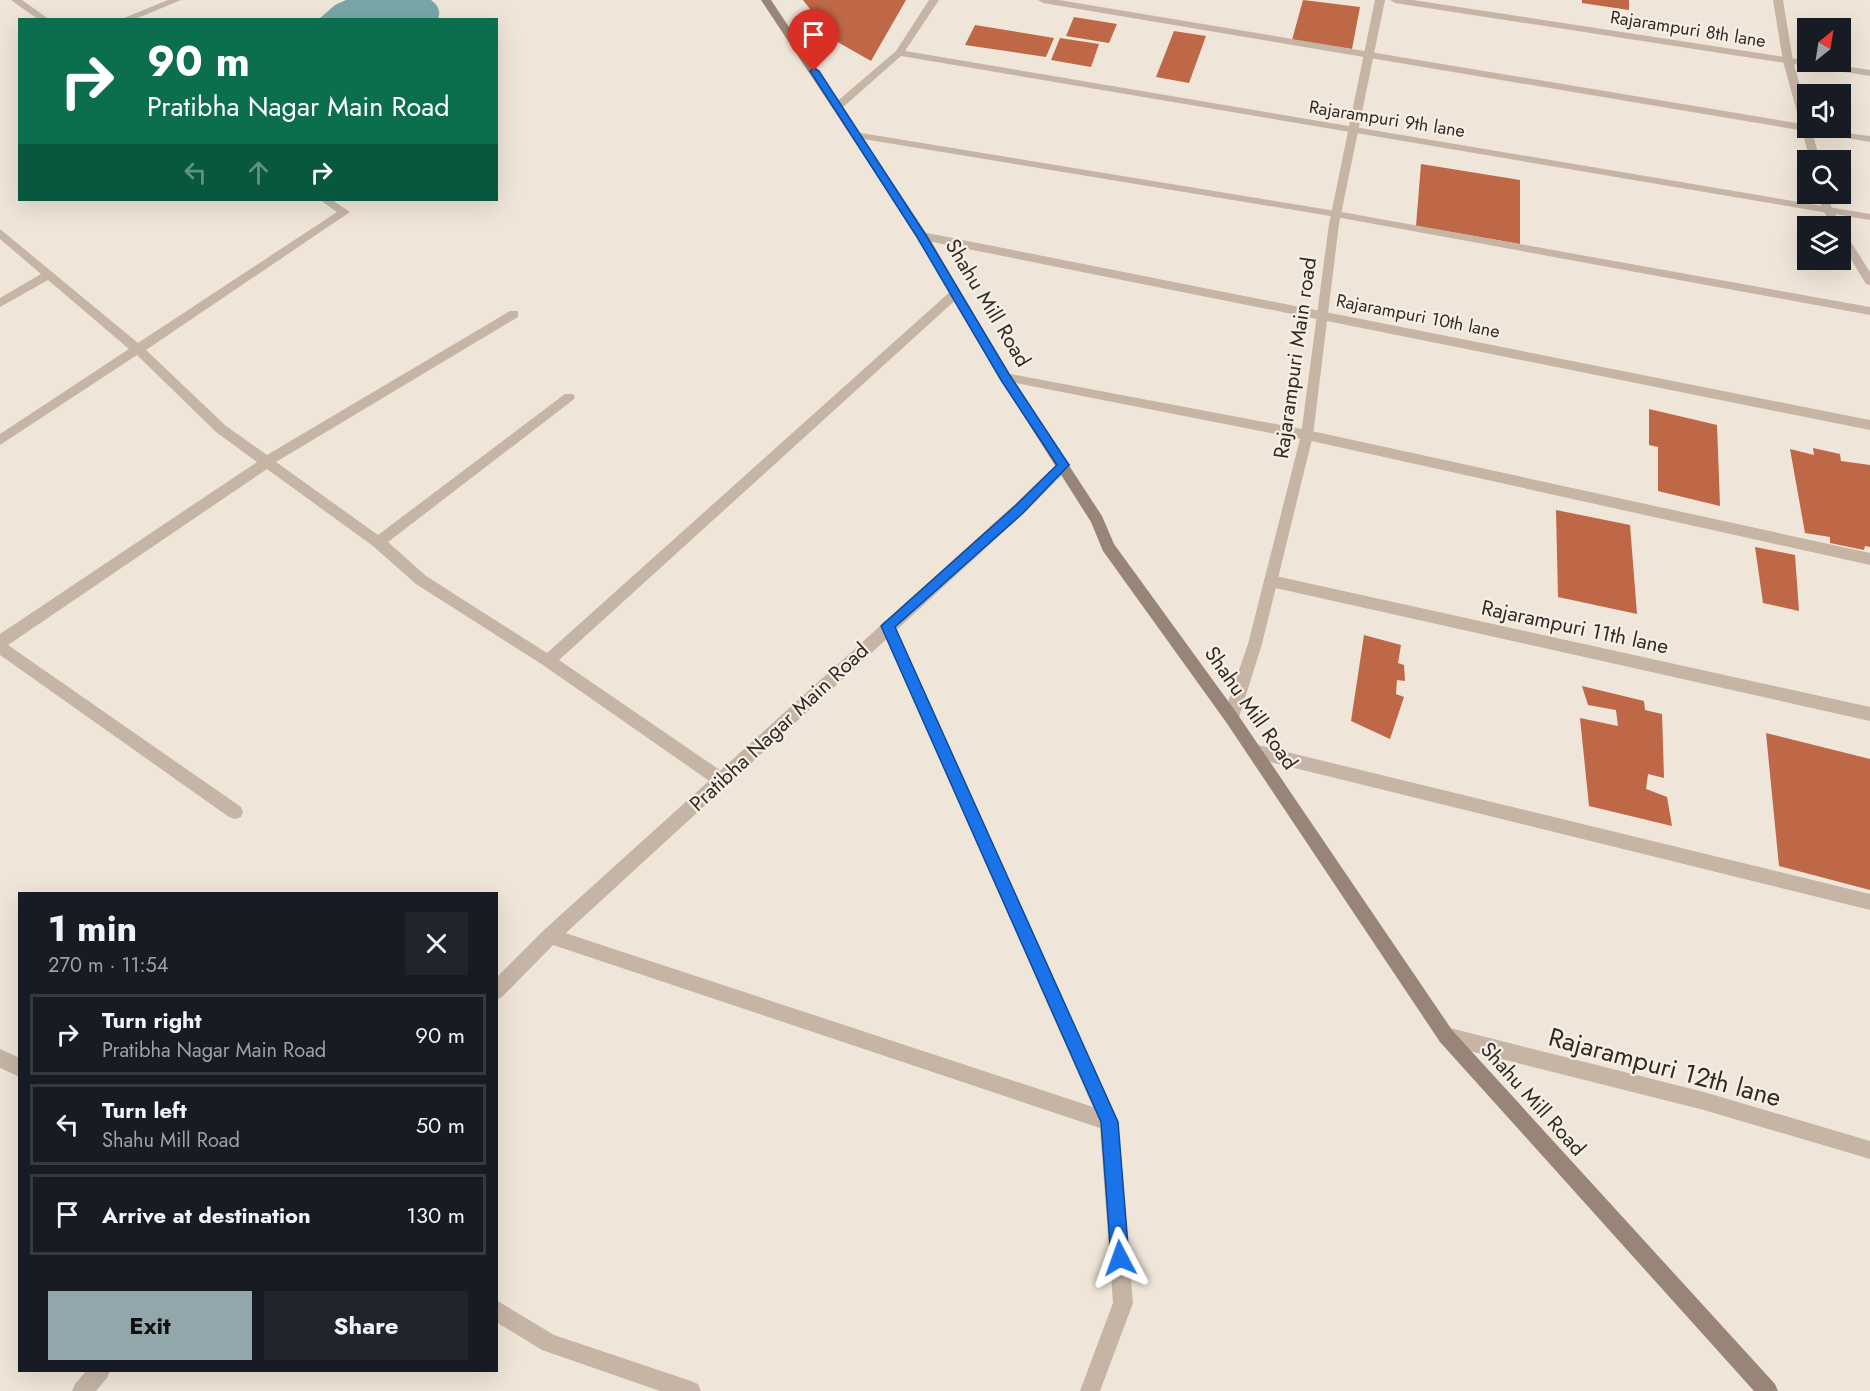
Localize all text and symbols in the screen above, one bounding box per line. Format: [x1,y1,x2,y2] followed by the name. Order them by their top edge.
[1608,4,1768,54] street label: Rajarampuri 8th lane
[788,9,839,71] pin
[797,18,830,51] icon: arrive
[1797,18,1851,72] north arrow
[1797,18,1851,270] map controls
[147,31,250,92] text: 90 m
[48,42,126,120] icon: right
[1797,84,1851,138] button: sound
[147,87,450,126] text: Pratibha Nagar Main Road
[1307,94,1467,144] street label: Rajarampuri 9th lane
[1797,150,1851,204] button: search
[179,156,212,189] icon: left
[242,156,275,189] icon: ahead
[305,156,338,189] icon: right
[1797,216,1851,270] button: layers
[938,233,1038,373] street label: Shahu Mill Road
[1266,255,1324,461] street label: Rajarampuri Main road
[1334,287,1502,345] street label: Rajarampuri 10th lane
[1479,592,1672,662] street label: Rajarampuri 11th lane
[683,636,875,818] street label: Pratibha Nagar Main Road
[1197,640,1305,776] street label: Shahu Mill Road
[48,902,137,954] text: 1 min
[405,912,468,975] button: close
[48,951,168,980] text: 270 m · 11:54
[102,1004,202,1036] text: Turn right
[51,1018,84,1051] icon: right
[1544,1018,1786,1116] street label: Rajarampuri 12th lane
[415,1019,465,1051] text: 90 m
[1473,1035,1593,1163] street label: Shahu Mill Road
[102,1036,326,1065] text: Pratibha Nagar Main Road
[102,1094,187,1126] text: Turn left
[51,1108,84,1141] icon: left
[416,1109,465,1141] text: 50 m
[102,1126,240,1155] text: Shahu Mill Road
[51,1198,84,1231] icon: arrive
[102,1199,311,1231] text: Arrive at destination
[406,1199,465,1231] text: 130 m
[1088,1226,1152,1290] position arrow
[48,1291,252,1360] button: Exit
[264,1291,468,1360] button: Share

